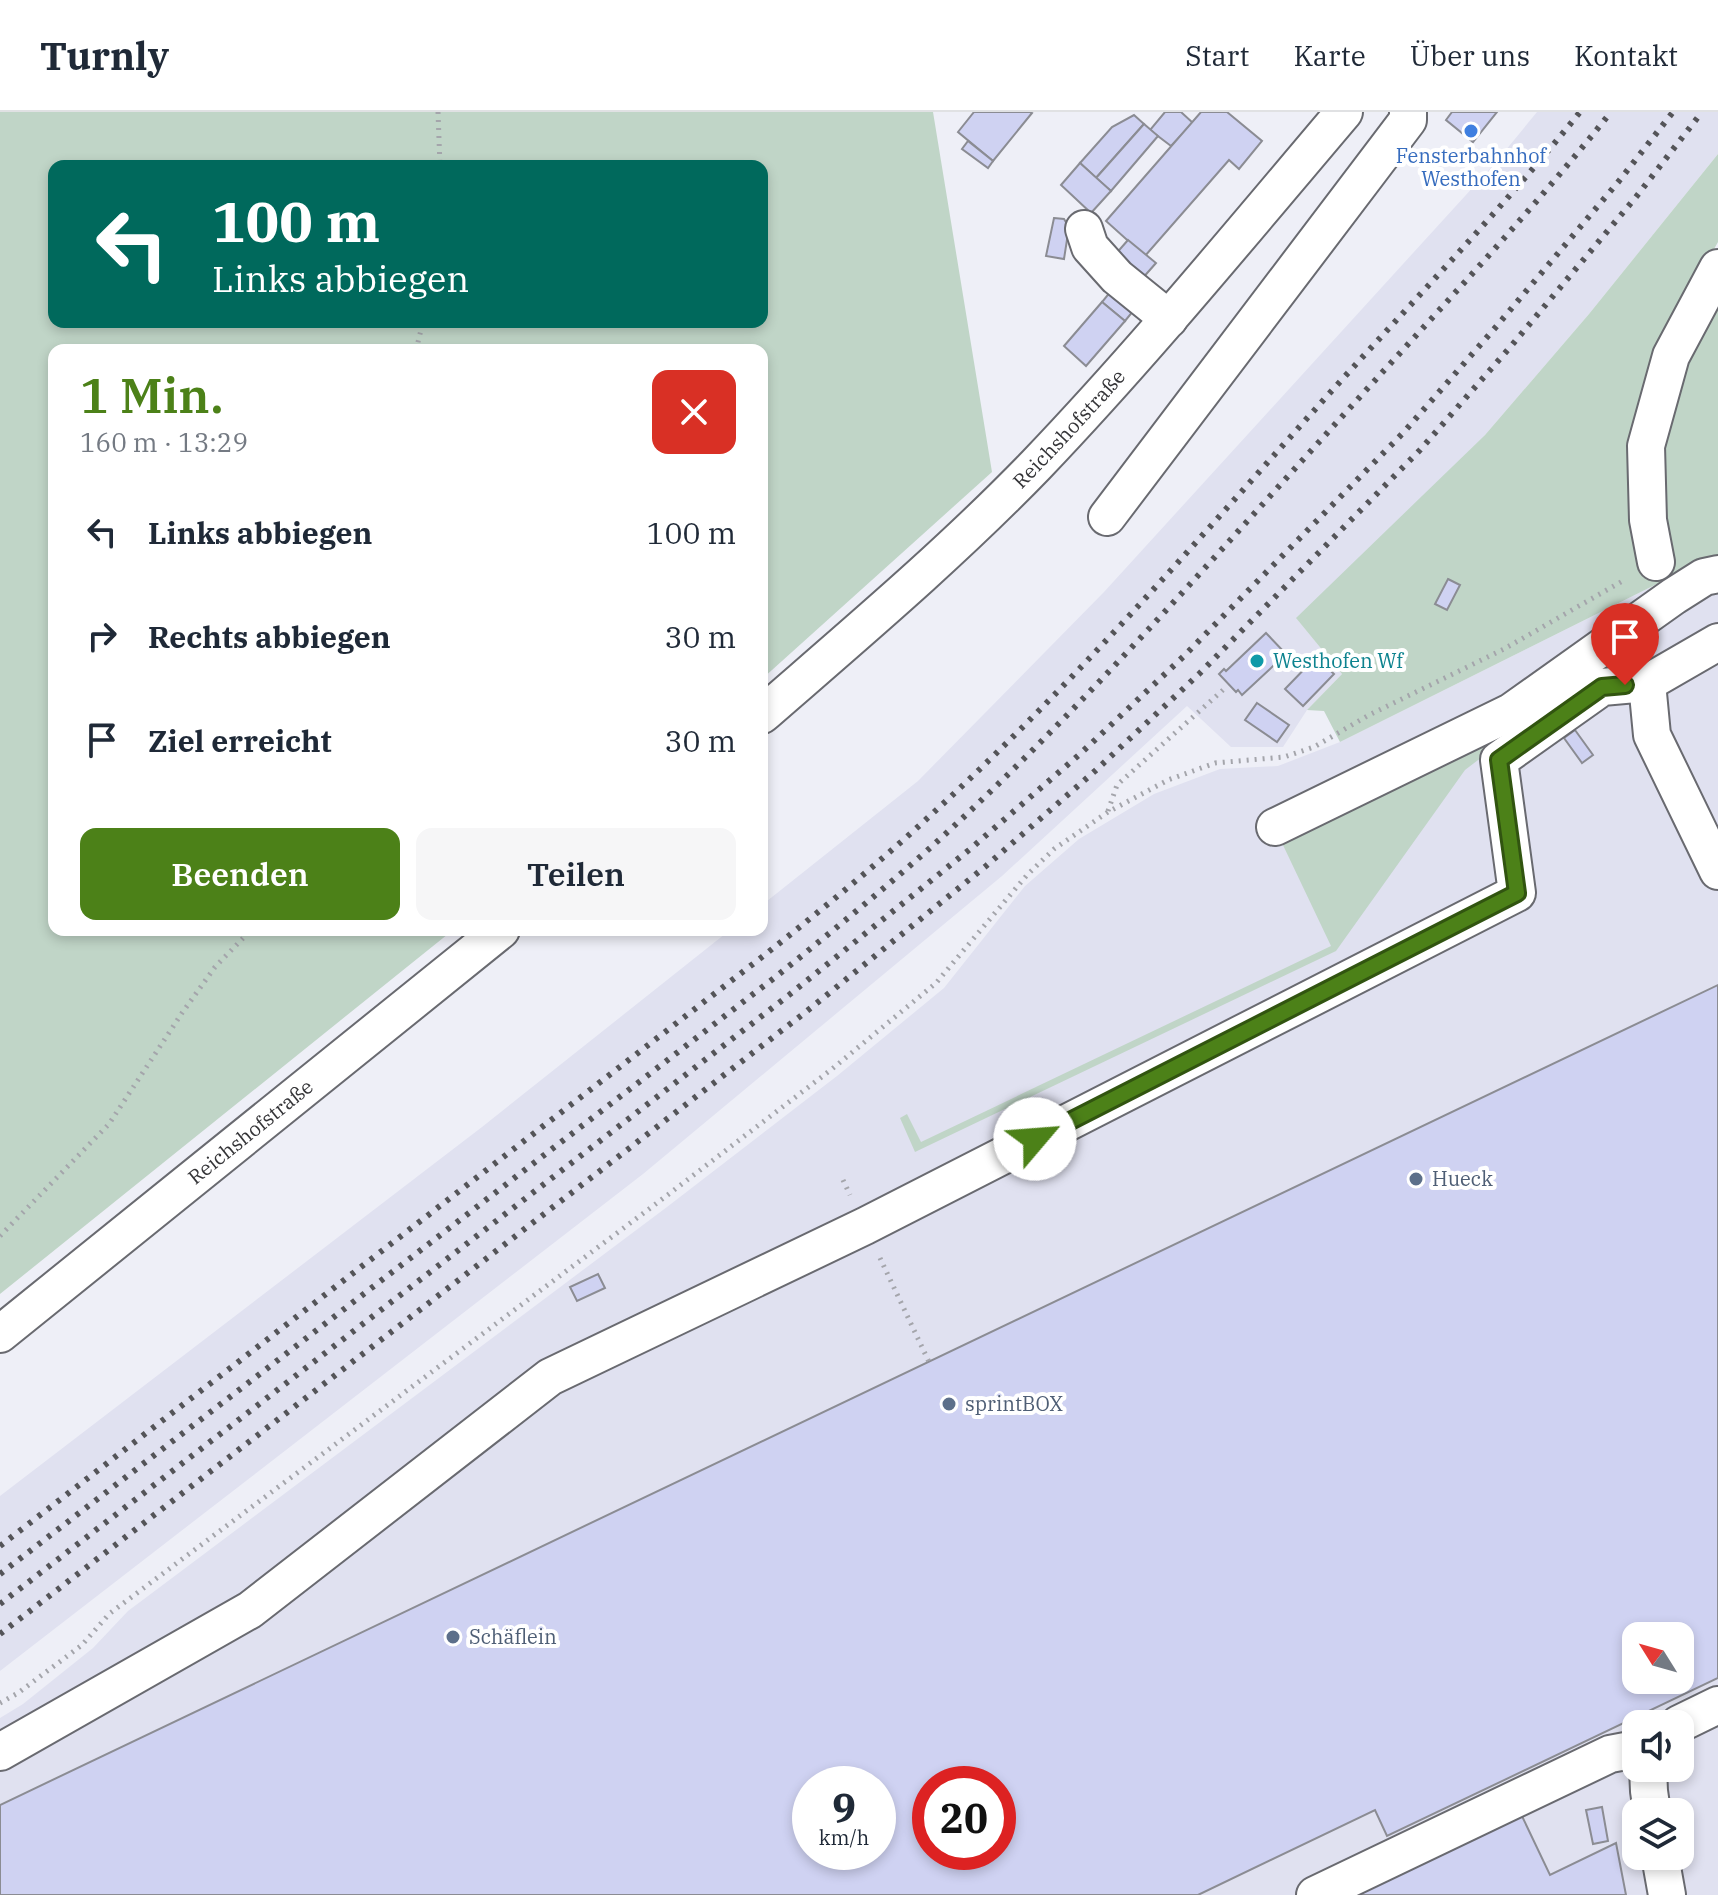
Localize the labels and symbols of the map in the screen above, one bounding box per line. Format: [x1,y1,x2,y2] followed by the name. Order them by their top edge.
[1462,122,1480,140] marker: Fensterbahnhof Westhofen
[1396,142,1547,192] place label: Fensterbahnhof Westhofen
[1007,363,1131,494] street label: Reichshofstraße
[1591,603,1659,685] pin
[1273,647,1404,674] place label: Westhofen Wf
[1248,652,1266,670] marker: Westhofen Wf
[182,1073,318,1190] street label: Reichshofstraße
[993,1097,1077,1181] position arrow
[1432,1165,1493,1192] place label: Hueck
[1407,1170,1425,1188] marker: Hueck
[965,1390,1063,1417] place label: sprintBOX
[940,1395,958,1413] marker: sprintBOX
[1622,1622,1694,1694] north arrow
[469,1623,557,1650] place label: Schäflein
[444,1628,462,1646] marker: Schäflein
[912,1766,1016,1870] speed limit sign: 20

